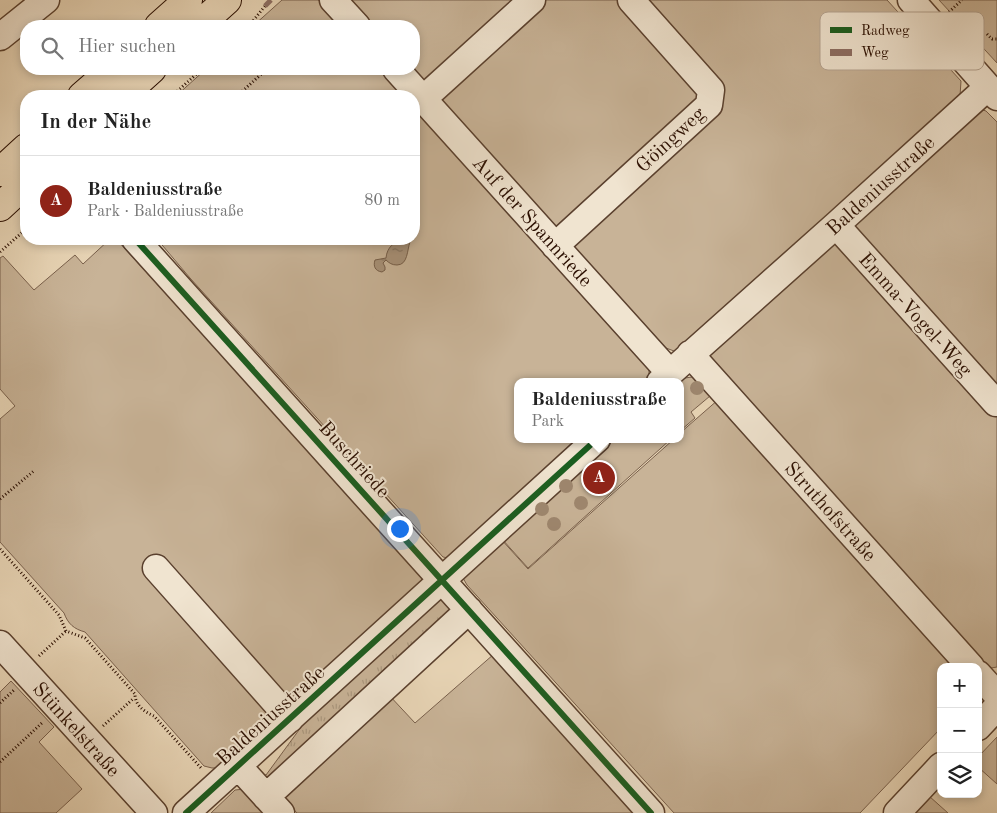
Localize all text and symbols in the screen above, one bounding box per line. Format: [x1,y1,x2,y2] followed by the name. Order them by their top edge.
[820,12,984,70] legend
[20,20,420,75] search box
[861,24,910,38] text: Radweg
[38,34,66,62] icon: search
[78,38,176,57] text: Hier suchen
[861,46,889,60] text: Weg
[633,104,710,177] street label: Göingweg
[40,112,151,133] text: In der Nähe
[823,133,939,240] street label: Baldeniusstraße
[468,153,595,292] street label: Auf der Spannriede
[87,181,223,200] text: Baldeniusstraße
[50,193,62,209] text: A
[364,193,400,209] text: 80 m
[87,204,244,220] text: Park · Baldeniusstraße
[854,250,975,381] street label: Emma-Vogel-Weg
[514,378,684,443] popup
[531,391,667,410] text: Baldeniusstraße
[531,414,564,430] text: Park
[314,418,393,502] street label: Buschriede
[583,459,615,497] pin: A
[780,459,879,566] street label: Struthofstraße
[387,516,413,542] your location
[213,663,329,770] street label: Baldeniusstraße
[937,663,982,798] map controls
[937,663,982,708] button: +
[28,679,123,781] street label: Stünkelstraße
[937,708,982,753] button: −
[937,753,982,798] button: layers

